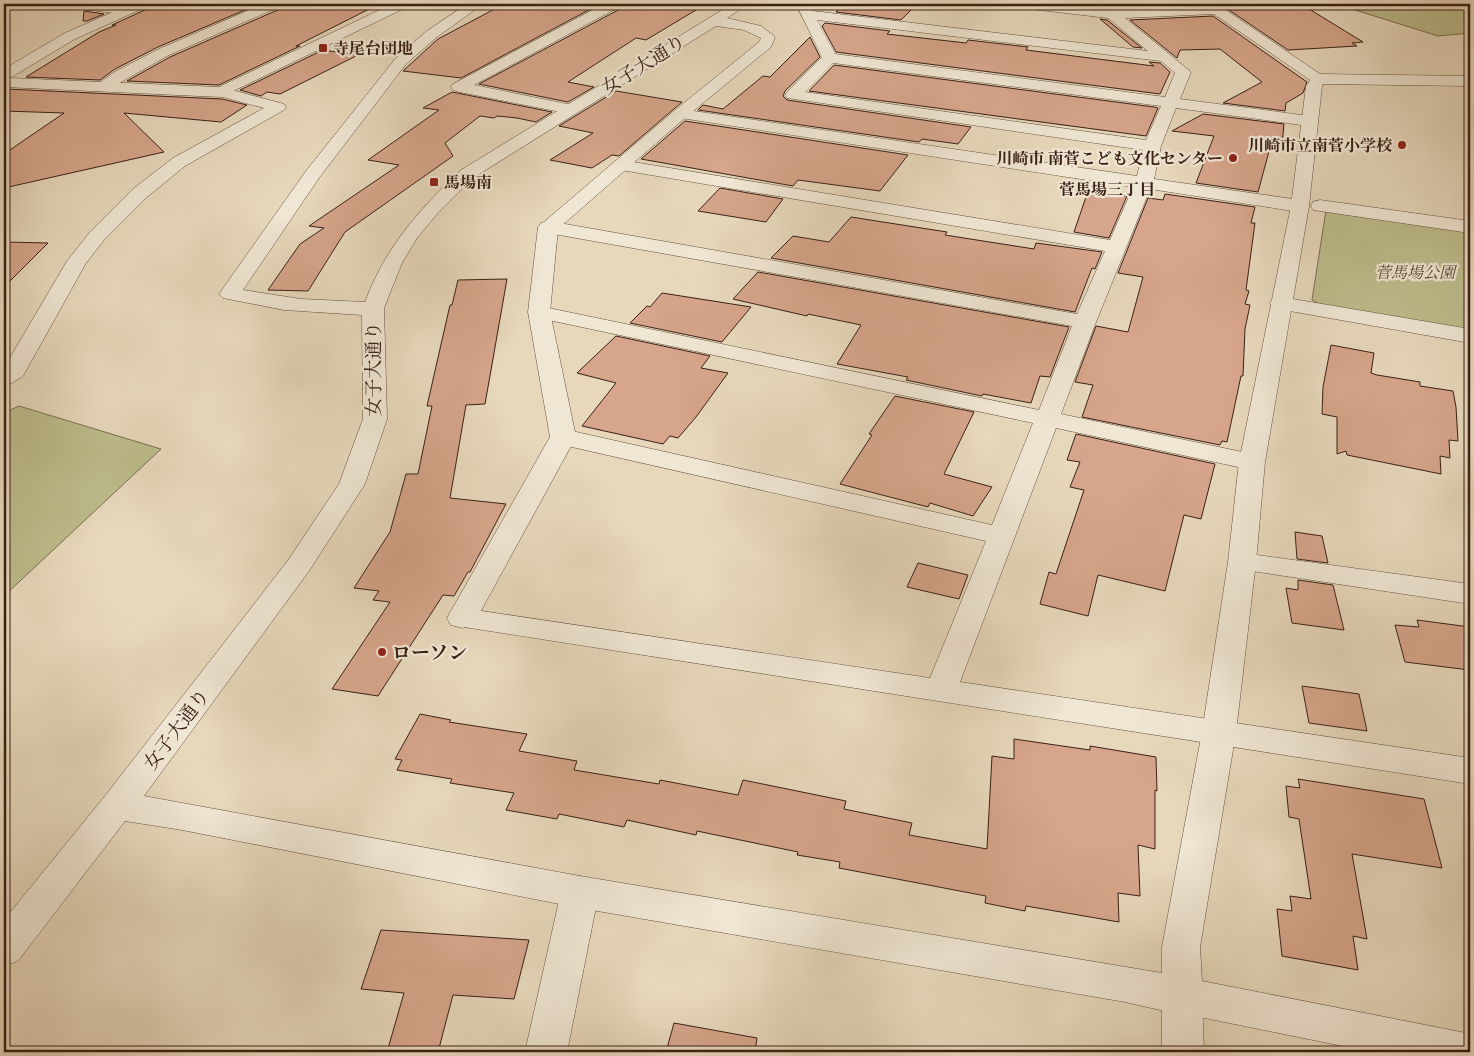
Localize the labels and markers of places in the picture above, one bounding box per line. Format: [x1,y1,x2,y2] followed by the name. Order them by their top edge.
[333,40,413,60] place label: 寺尾台団地
[317,42,329,54] marker: 寺尾台団地
[1248,137,1393,157] place label: 川崎市立南菅小学校
[1396,139,1408,151] marker: 川崎市立南菅小学校
[996,150,1223,170] place label: 川崎市 南菅こども文化センター
[1227,152,1239,164] marker: 川崎市 南菅こども文化センター
[444,174,492,194] place label: 馬場南
[428,176,440,188] marker: 馬場南
[392,642,467,666] place label: ローソン
[376,646,388,658] marker: ローソン

